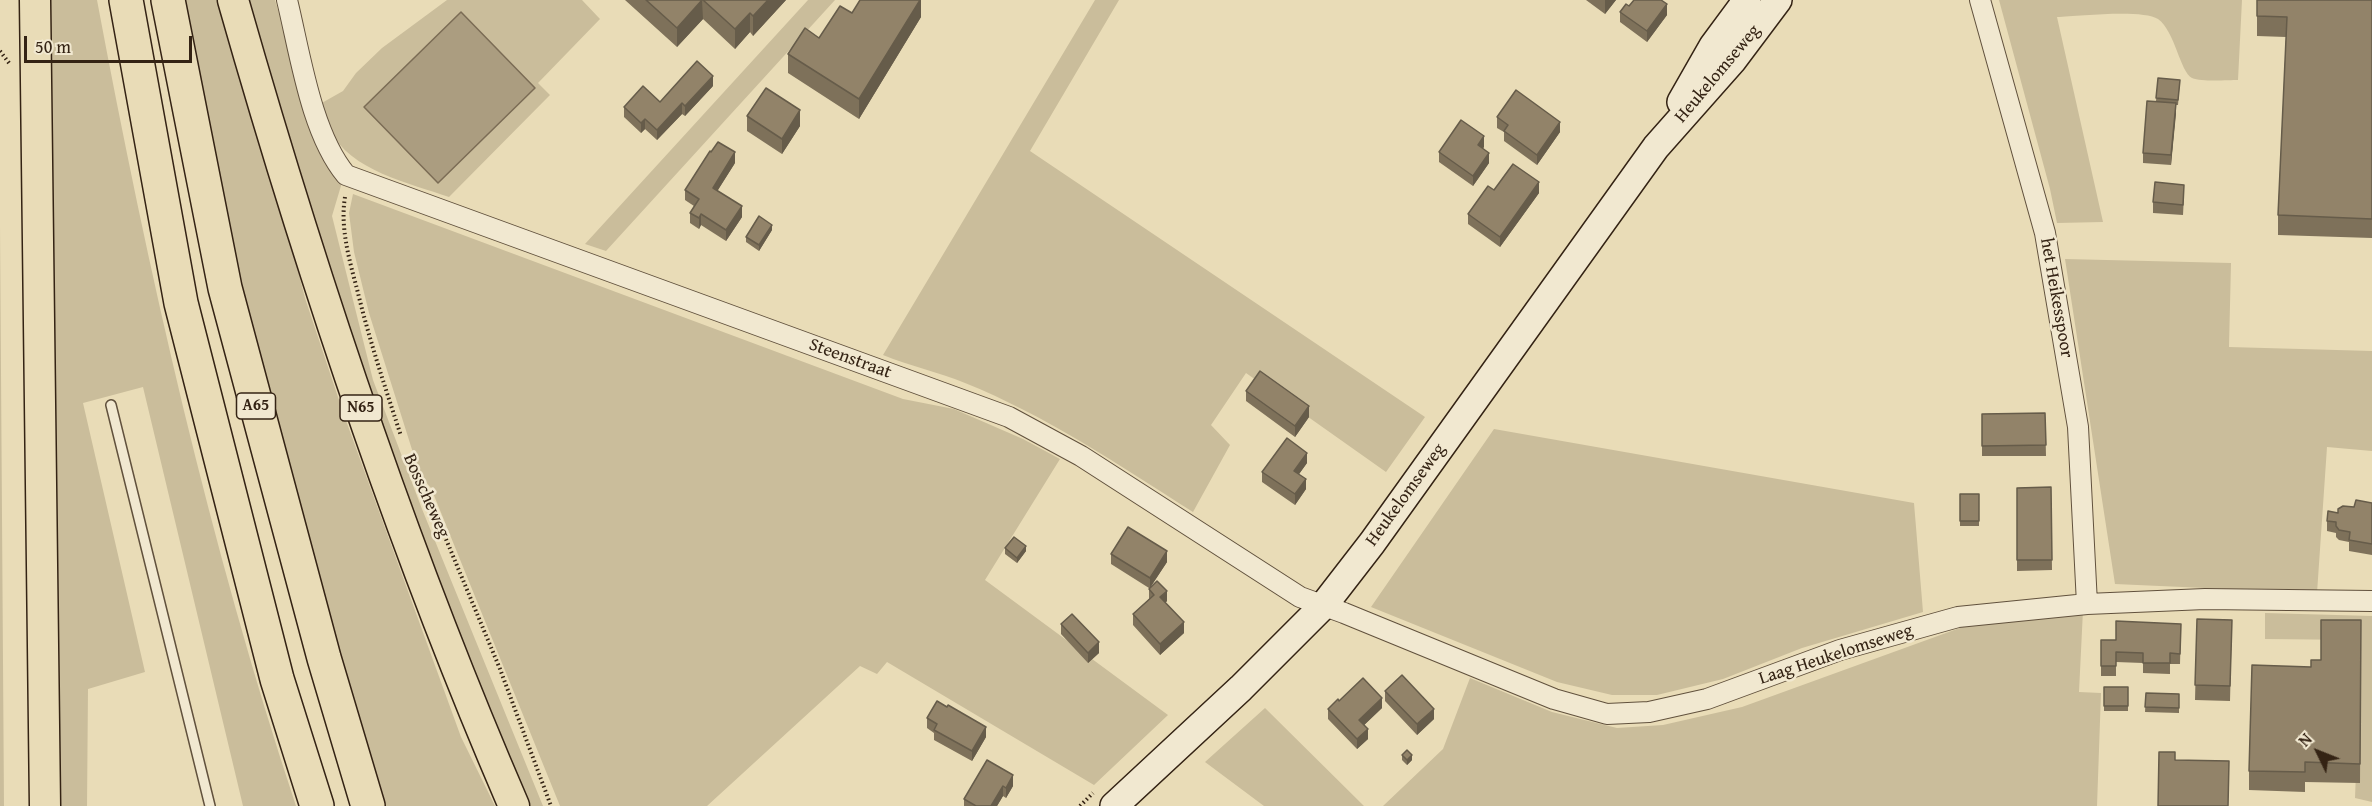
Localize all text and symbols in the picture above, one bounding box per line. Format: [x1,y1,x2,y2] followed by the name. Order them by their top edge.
[1671,20,1765,128] street label: Heukelomseweg
[27,24,195,62] scale bar
[35,33,71,60] text: 50 m
[2035,236,2077,360] street label: het Heikesspoor
[806,334,894,384] street label: Steenstraat
[236,393,276,419] road number: A65
[340,395,382,421] road number: N65
[1361,439,1451,551] street label: Heukelomseweg
[398,451,454,541] street label: Bosscheweg
[1756,620,1916,690] street label: Laag Heukelomseweg
[2288,722,2348,782] north arrow
[2292,728,2317,752] text: N

